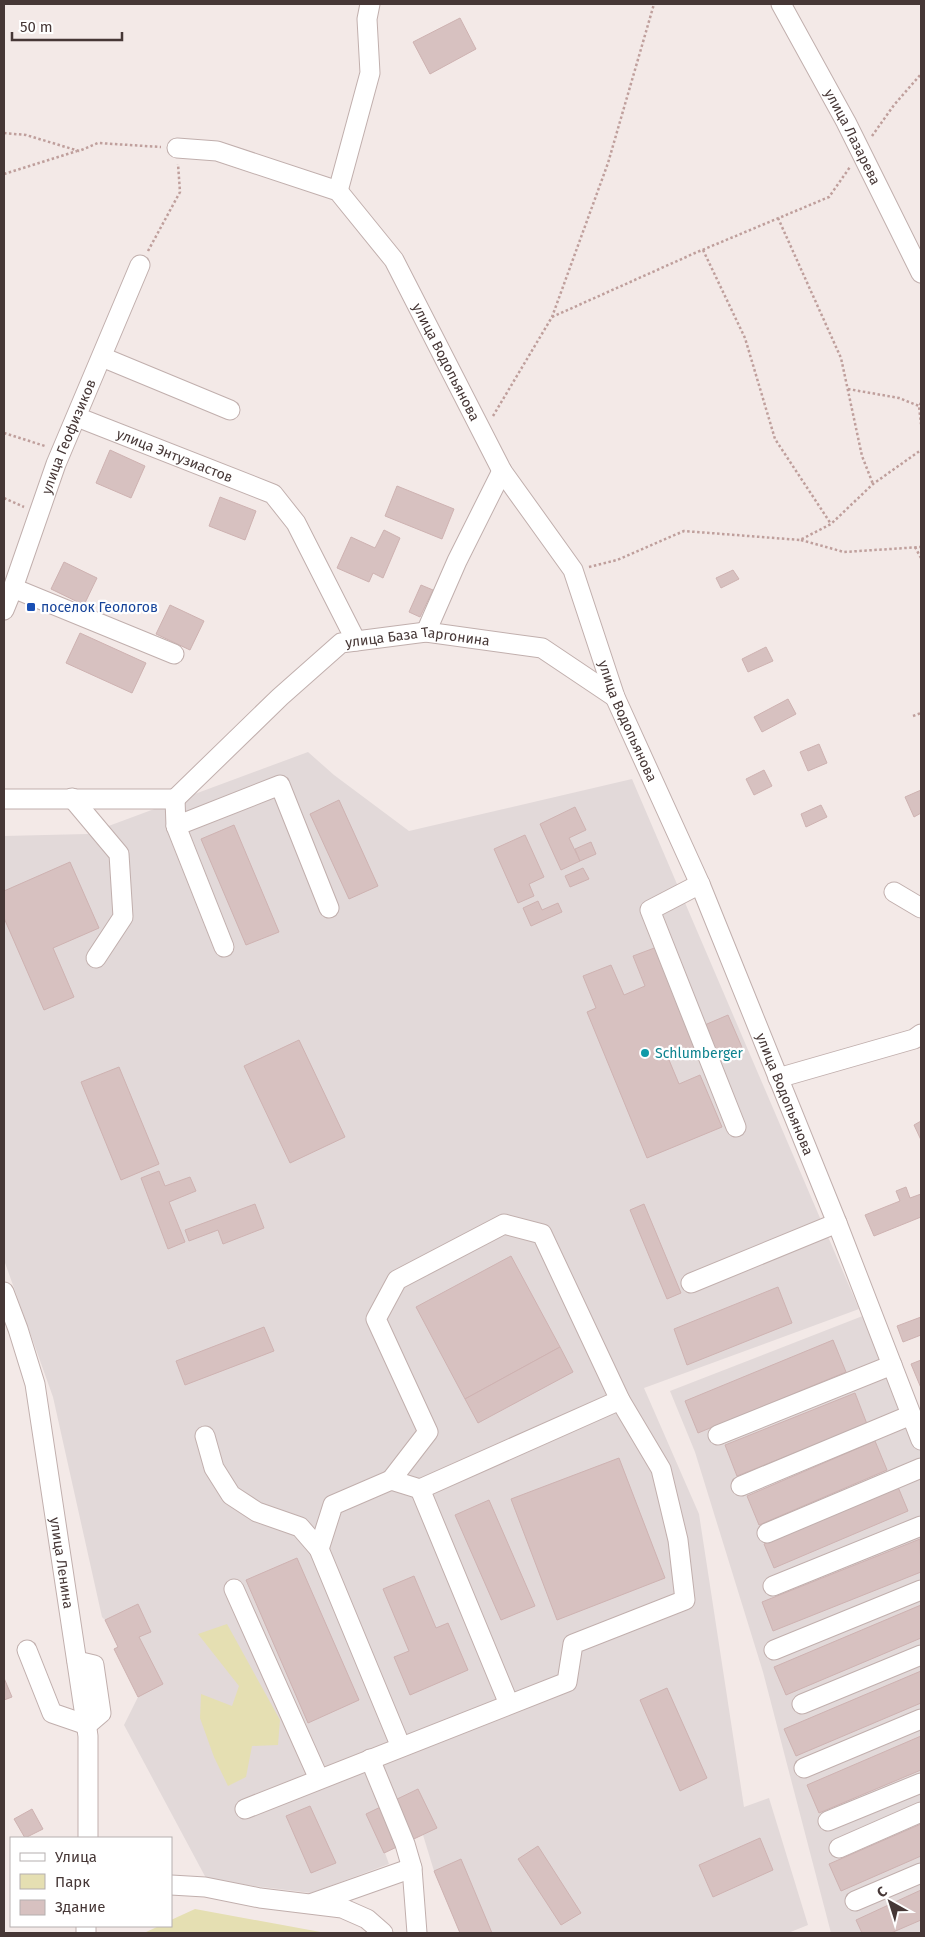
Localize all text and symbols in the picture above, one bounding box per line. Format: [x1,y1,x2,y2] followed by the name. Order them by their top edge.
[12,10,122,42] scale bar
[20,18,53,36] text: 50 m
[821,86,884,188] street label: улица Лазарева
[409,300,483,424] street label: улица Водопьянова
[38,376,99,496] street label: улица Геофизиков
[114,425,235,486] street label: улица Энтузиастов
[41,599,158,616] place label: поселок Геологов
[25,601,37,613] marker: поселок Геологов
[344,623,491,651] street label: улица База Таргонина
[595,658,661,784] street label: улица Водопьянова
[753,1030,817,1158] street label: улица Водопьянова
[655,1045,744,1062] place label: Schlumberger
[639,1047,651,1059] marker: Schlumberger
[47,1516,77,1610] street label: улица Ленина
[10,1837,172,1927] legend
[55,1848,97,1866] text: Улица
[55,1873,90,1891] text: Парк
[865,1877,915,1927] north arrow
[874,1883,891,1901] text: С
[55,1898,105,1916] text: Здание

